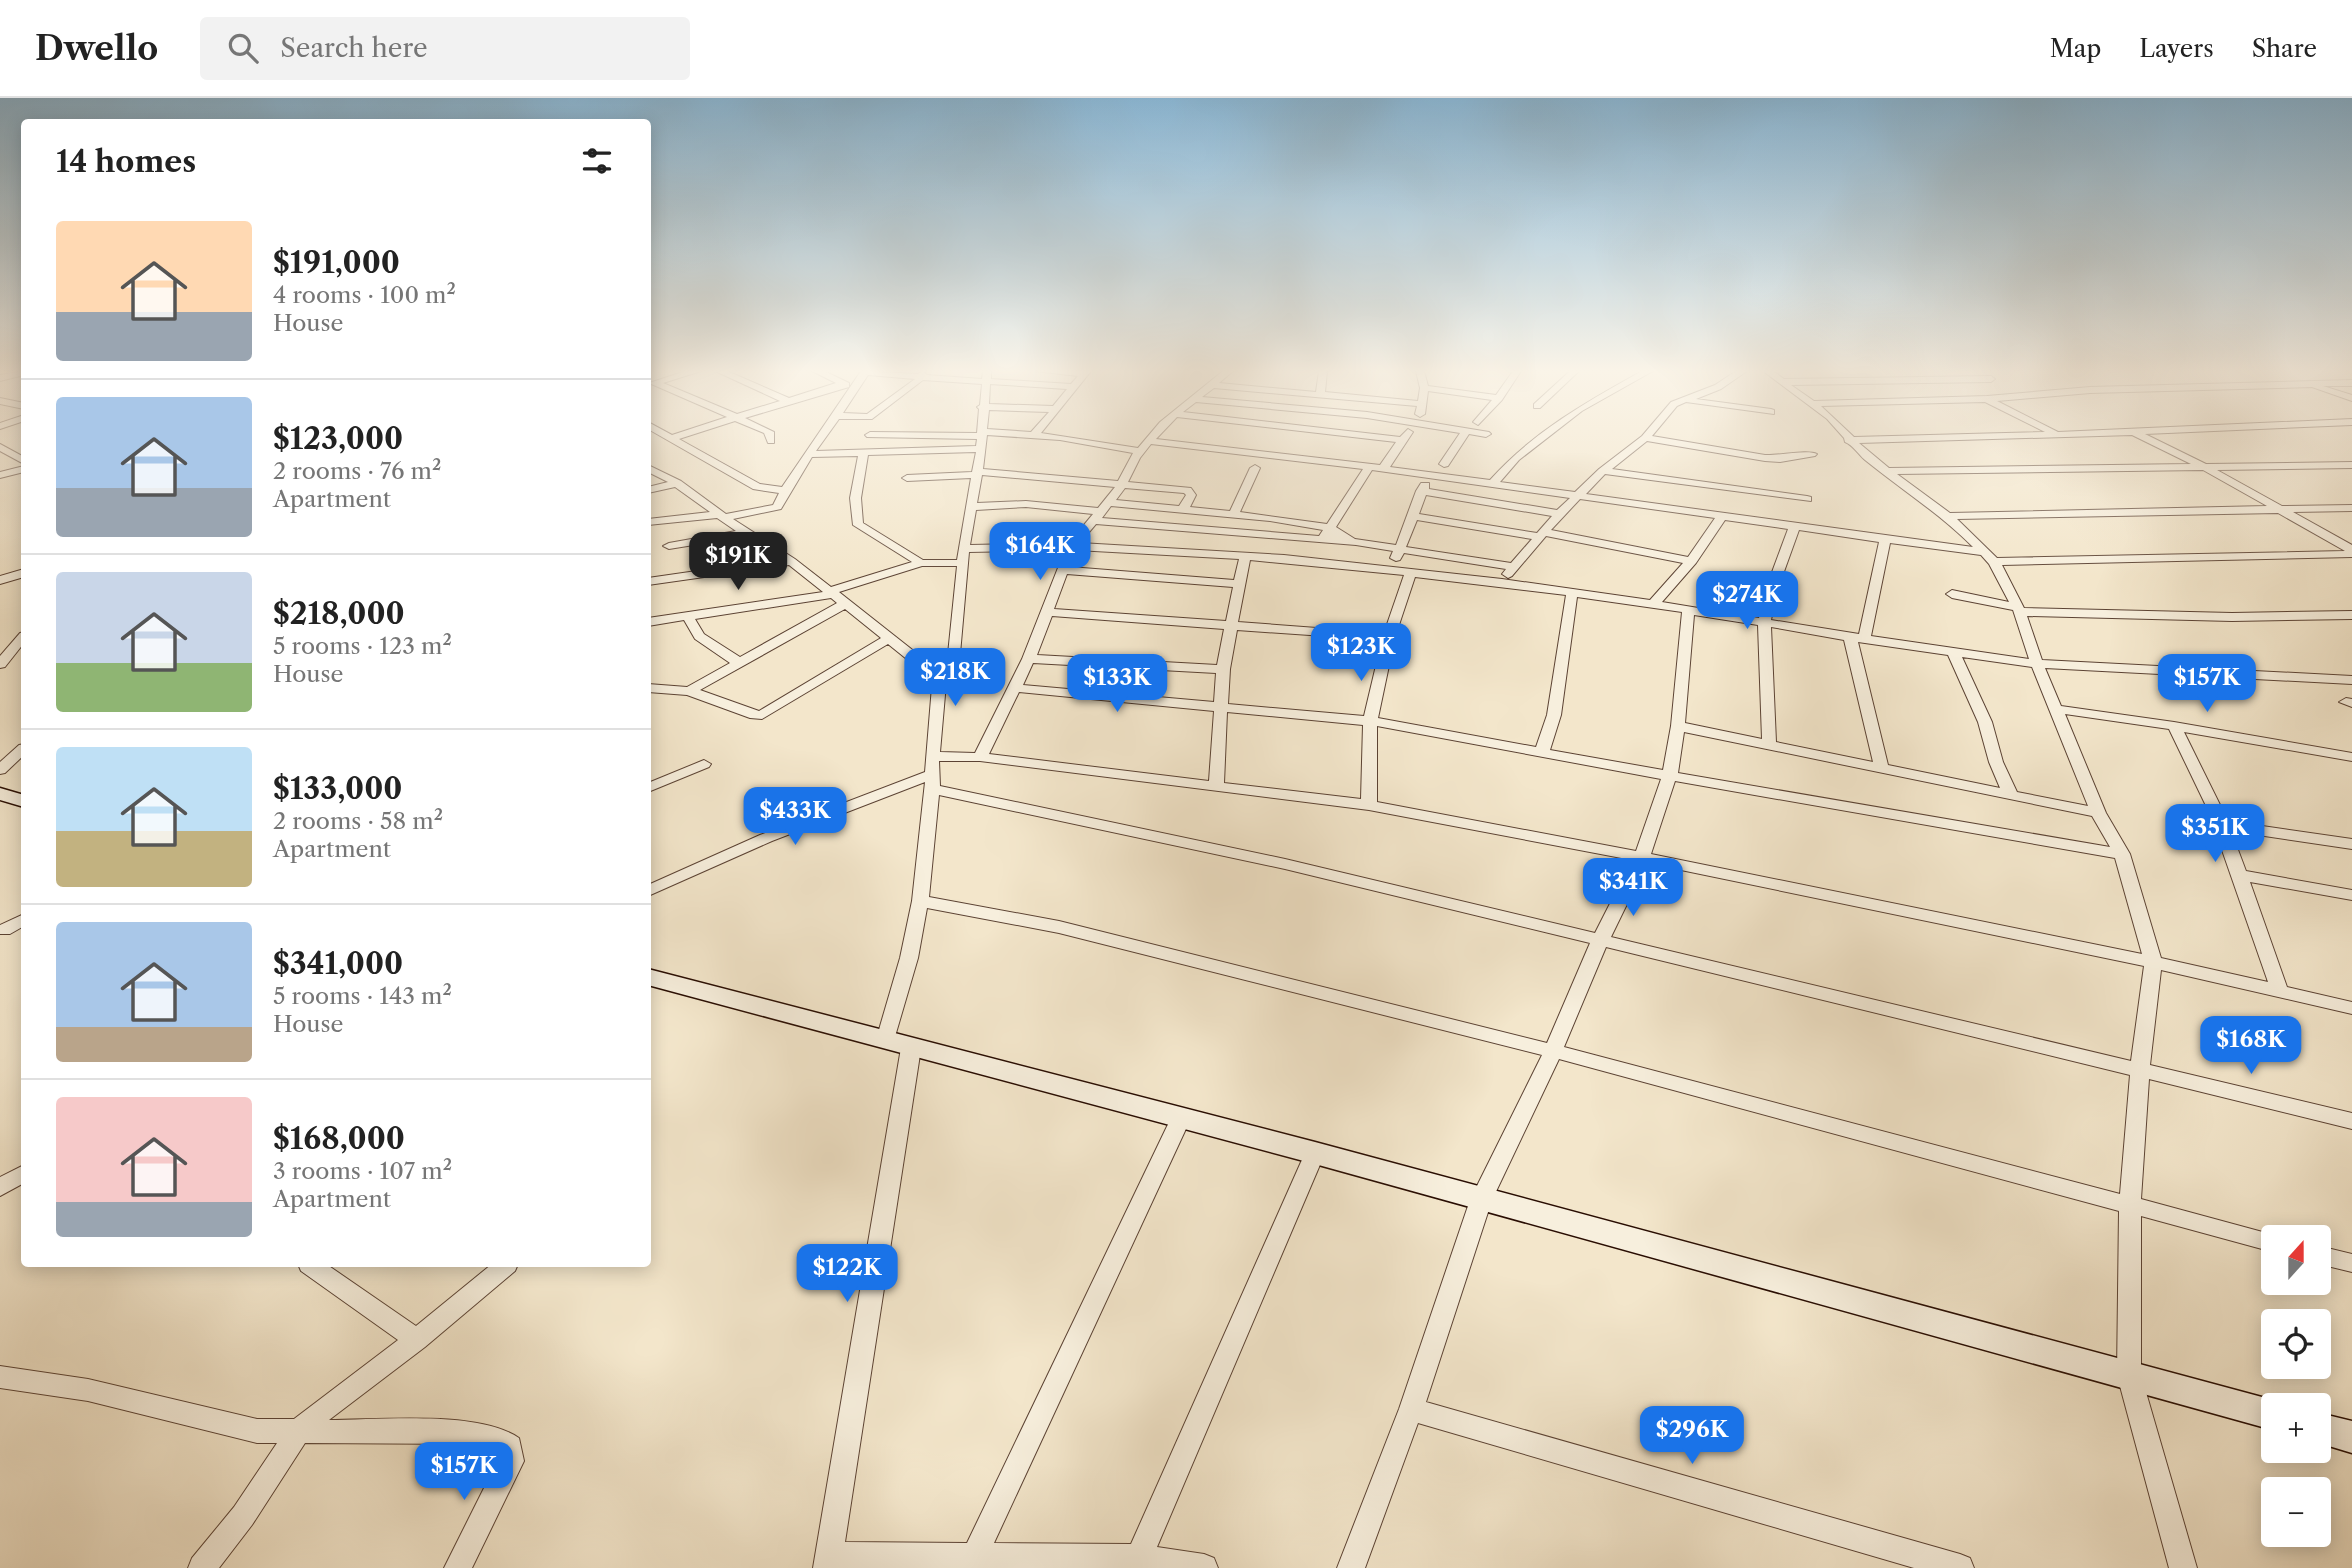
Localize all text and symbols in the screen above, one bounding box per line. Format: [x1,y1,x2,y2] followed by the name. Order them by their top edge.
[200,17,690,80] search box
[35,28,158,69] text: Dwello
[224,29,262,67] icon: search
[280,32,428,64] text: Search here
[2050,34,2101,63] text: Map
[2139,34,2214,63] text: Layers
[2252,34,2317,63] text: Share
[578,142,616,180] icon: filters
[56,143,196,180] text: 14 homes
[273,244,400,281] text: $191,000
[112,249,196,333] icon: home
[273,281,456,309] text: 4 rooms · 100 m²
[273,309,343,337] text: House
[273,420,403,457] text: $123,000
[112,425,196,509] icon: home
[273,457,441,485] text: 2 rooms · 76 m²
[273,485,391,513] text: Apartment
[991,522,1089,582] pin: $164K
[1006,531,1074,559] text: $164K
[689,532,787,592] pin: $191K
[705,541,771,569] text: $191K
[1698,572,1796,631] pin: $274K
[1712,580,1782,608] text: $274K
[273,595,405,632] text: $218,000
[112,600,196,684] icon: home
[1312,624,1410,683] pin: $123K
[273,632,452,660] text: 5 rooms · 123 m²
[1327,632,1395,660] text: $123K
[906,648,1004,708] pin: $218K
[1068,654,1166,714] pin: $133K
[2158,654,2256,714] pin: $157K
[920,657,990,685] text: $218K
[273,660,343,688] text: House
[1083,663,1151,691] text: $133K
[2174,663,2240,691] text: $157K
[273,770,402,807] text: $133,000
[112,775,196,859] icon: home
[746,788,844,847] pin: $433K
[760,796,830,824] text: $433K
[2166,804,2264,864] pin: $351K
[273,807,443,835] text: 2 rooms · 58 m²
[2181,813,2249,841] text: $351K
[273,835,391,863] text: Apartment
[1584,858,1682,918] pin: $341K
[1599,867,1667,895] text: $341K
[273,945,403,982] text: $341,000
[112,950,196,1034] icon: home
[273,982,452,1010] text: 5 rooms · 143 m²
[273,1010,343,1038] text: House
[2202,1016,2300,1076] pin: $168K
[2216,1025,2286,1053] text: $168K
[273,1120,405,1157] text: $168,000
[112,1125,196,1209] icon: home
[273,1157,452,1185] text: 3 rooms · 107 m²
[273,1185,391,1213] text: Apartment
[2261,1225,2331,1295] north arrow
[2261,1225,2331,1547] map controls
[798,1244,896,1304] pin: $122K
[813,1253,881,1281] text: $122K
[2261,1309,2331,1379] button: locate
[2261,1393,2331,1463] button: +
[1643,1406,1741,1466] pin: $296K
[1656,1415,1728,1443] text: $296K
[415,1442,513,1502] pin: $157K
[431,1451,497,1479] text: $157K
[2261,1477,2331,1547] button: −

